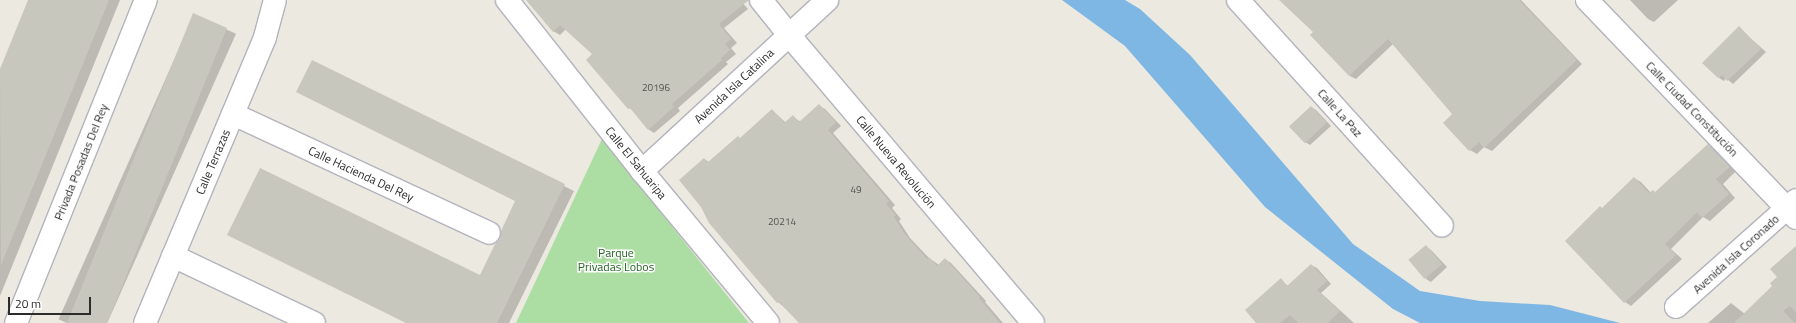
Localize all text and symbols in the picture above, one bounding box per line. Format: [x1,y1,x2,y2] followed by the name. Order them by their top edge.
[691,46,777,126] street label: Avenida Isla Catalina
[1643,59,1741,159] street label: Calle Ciudad Constitución
[642,82,670,94] house number: 20196
[1315,86,1365,140] street label: Calle La Paz
[51,102,111,222] street label: Privada Posadas Del Rey
[853,113,939,211] street label: Calle Nueva Revolución
[602,124,670,202] street label: Calle El Sahuaripa
[193,127,233,197] street label: Calle Terrazas
[306,143,416,205] street label: Calle Hacienda Del Rey
[850,184,862,196] house number: 49
[1690,212,1782,296] street label: Avenida Isla Coronado
[768,216,796,228] house number: 20214
[578,246,654,274] park label: Parque Privadas Lobos
[10,289,93,315] scale bar
[15,294,41,313] text: 20 m

